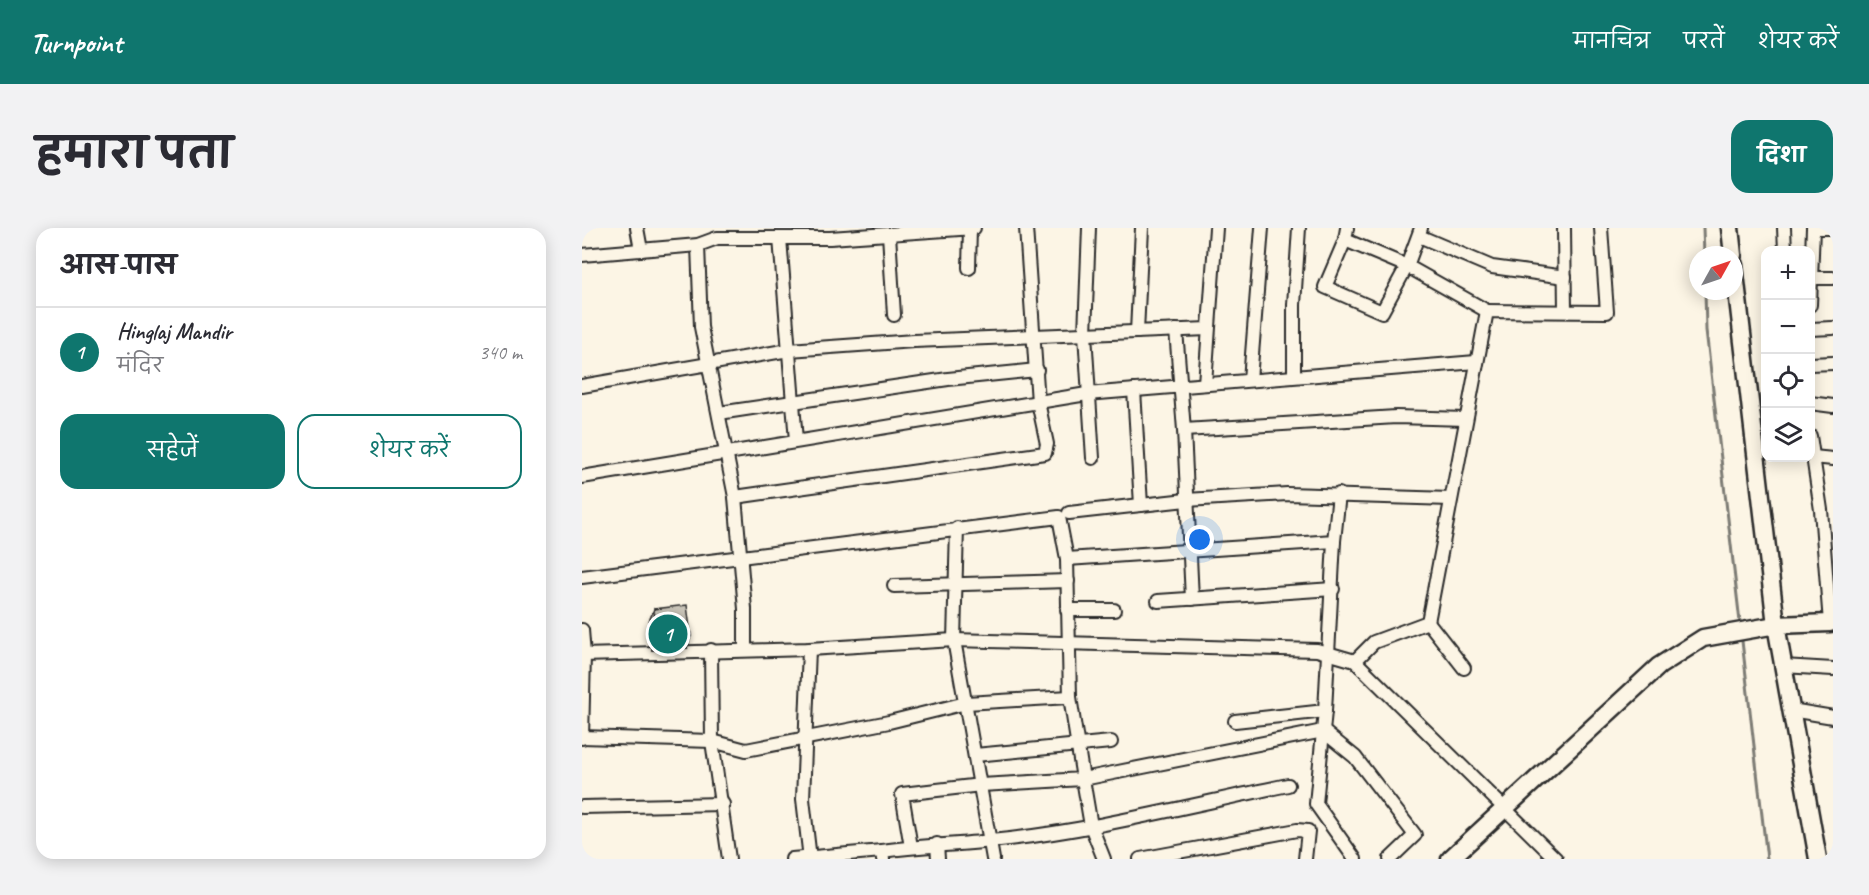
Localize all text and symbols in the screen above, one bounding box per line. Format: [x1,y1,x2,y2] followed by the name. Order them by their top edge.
[30,25,122,60] text: Turnpoint
[1573,28,1650,54] text: मानचित्र
[1683,28,1725,54] text: परतें
[1758,28,1839,54] text: शेयर करें
[1731,120,1833,193] button: दिशा
[36,127,233,180] text: हमारा पता
[1689,246,1743,300] north arrow
[1761,246,1815,462] map controls
[1761,246,1815,300] button: +
[60,249,177,282] text: आस-पास
[1761,300,1815,354] button: −
[117,318,232,346] text: Hinglaj Mandir
[75,340,84,365] text: 1
[479,340,522,365] text: 340 m
[117,353,163,378] text: मंदिर
[1761,354,1815,408] button: locate
[1761,408,1815,462] button: layers
[60,414,285,489] button: सहेजें
[297,414,522,489] button: शेयर करें
[1185,525,1214,554] your location
[648,612,688,656] pin: 1

